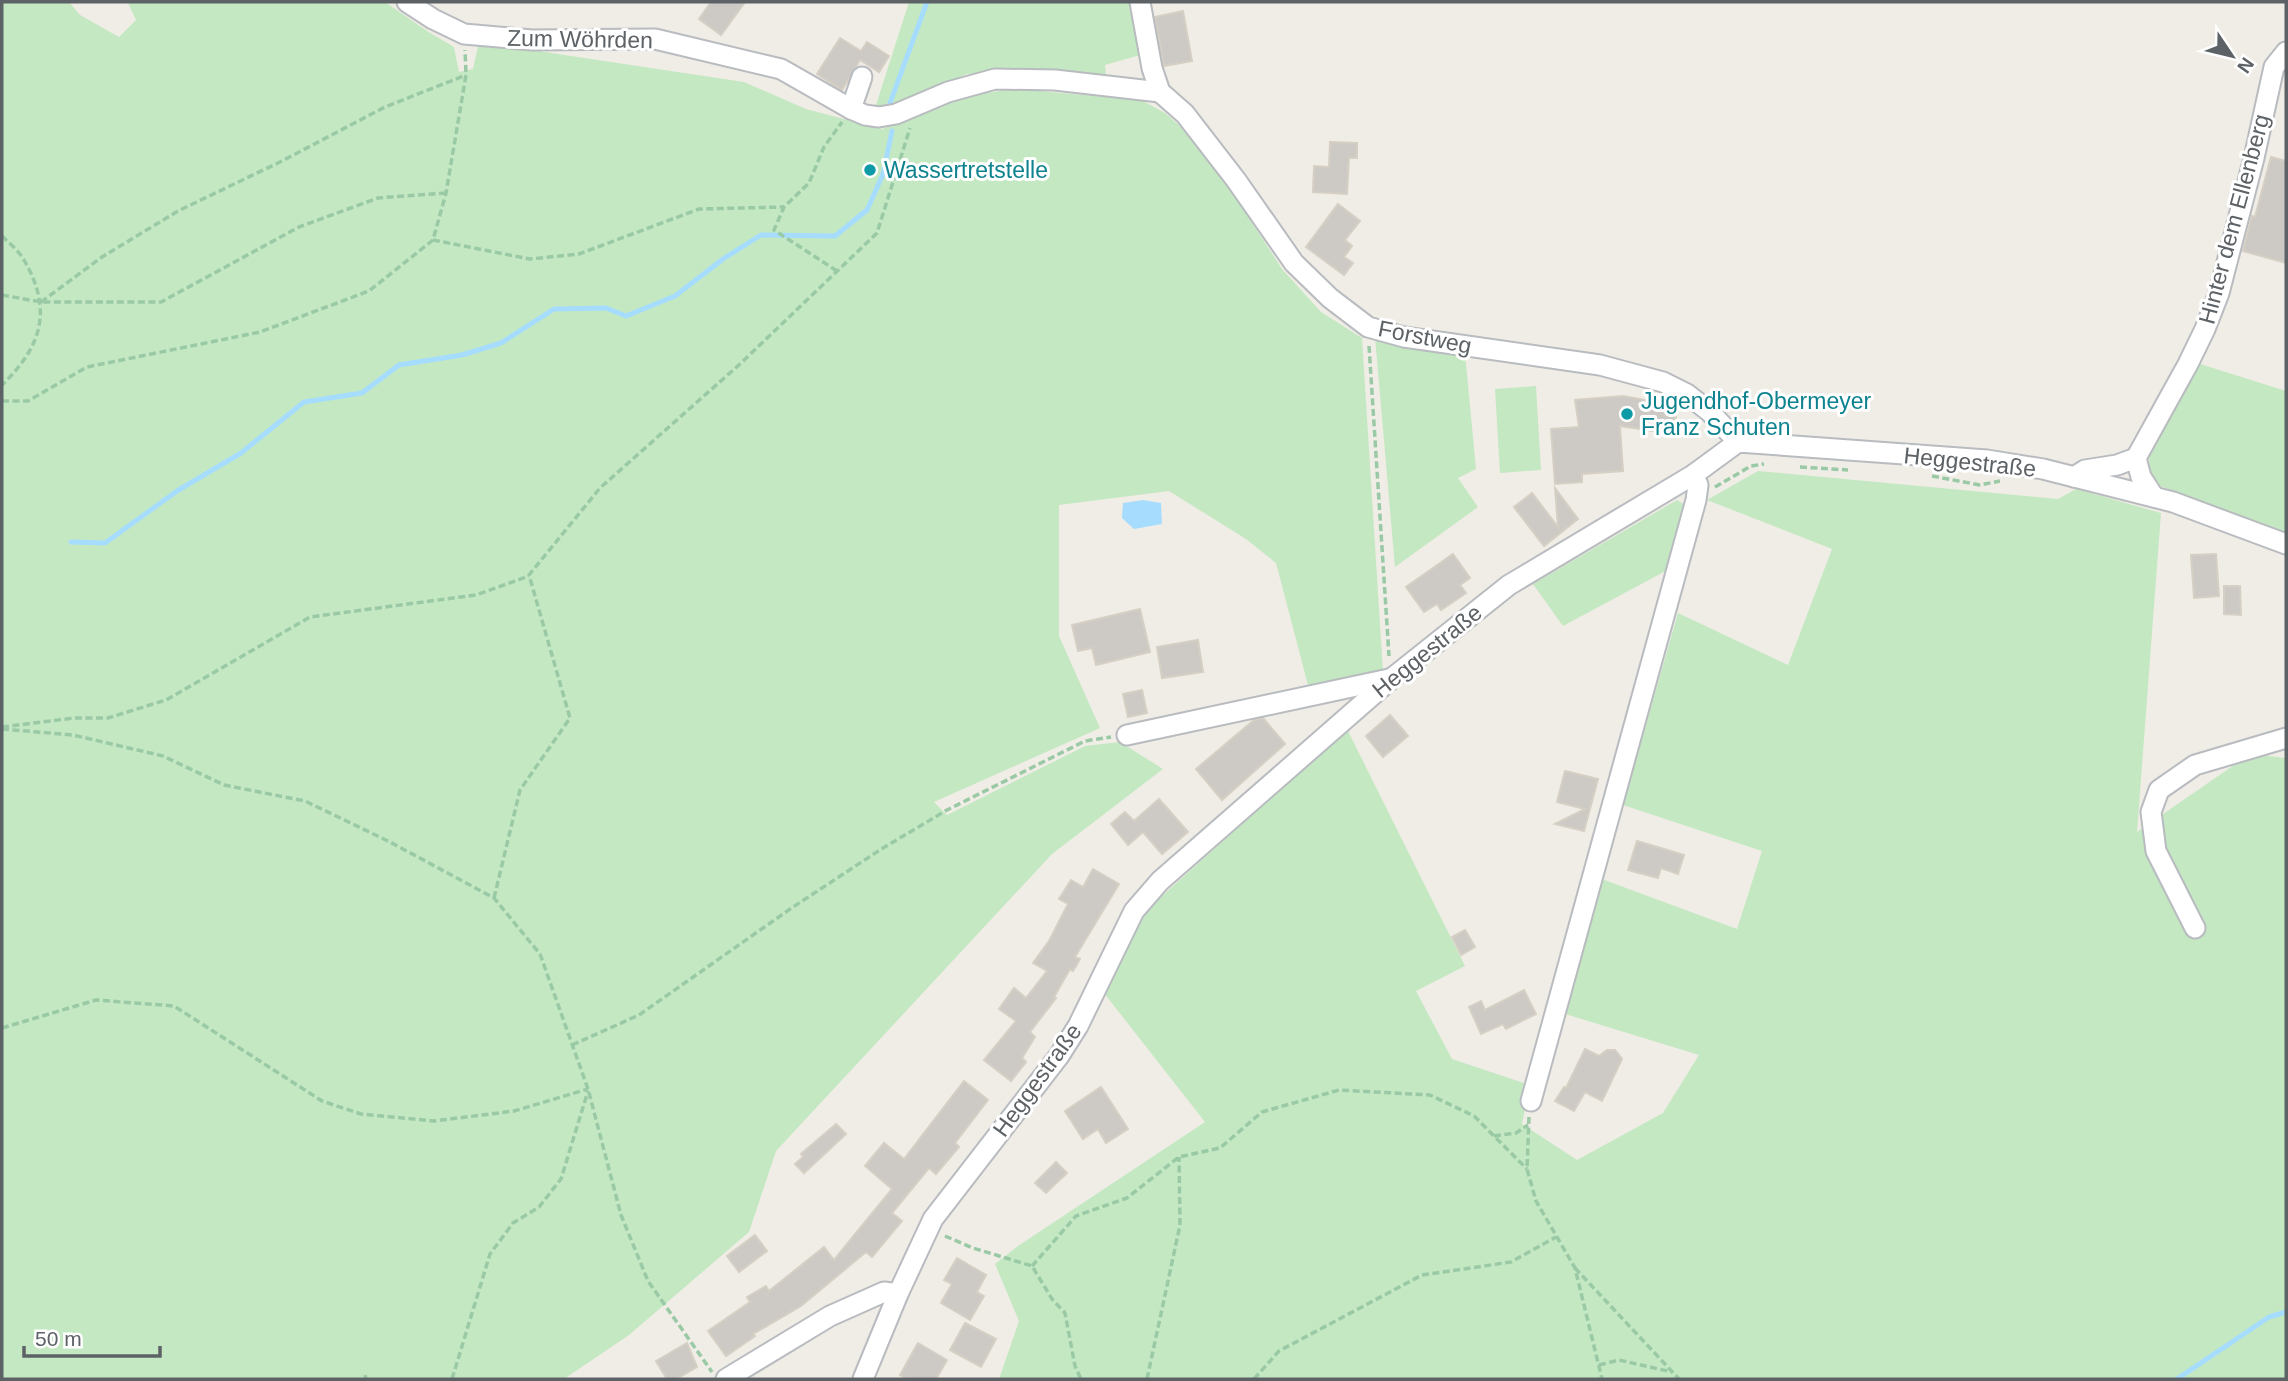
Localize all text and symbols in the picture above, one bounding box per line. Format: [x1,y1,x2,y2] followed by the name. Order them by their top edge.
[2197,21,2267,91] north arrow
[507,25,653,53] street label: Zum Wöhrden
[2233,54,2258,77] text: N
[2193,111,2275,327] street label: Hinter dem Ellenberg
[884,157,1048,183] place label: Wassertretstelle
[862,162,878,178] marker: Wassertretstelle
[1376,315,1474,359] street label: Forstweg
[1641,388,1871,440] place label: Jugendhof-Obermeyer Franz Schuten
[1619,406,1635,422] marker: Jugendhof-Obermeyer Franz Schuten
[1903,442,2037,482] street label: Heggestraße
[1367,599,1487,703] street label: Heggestraße
[987,1019,1087,1141] street label: Heggestraße
[24,1314,161,1358] scale bar
[35,1327,82,1350] text: 50 m

